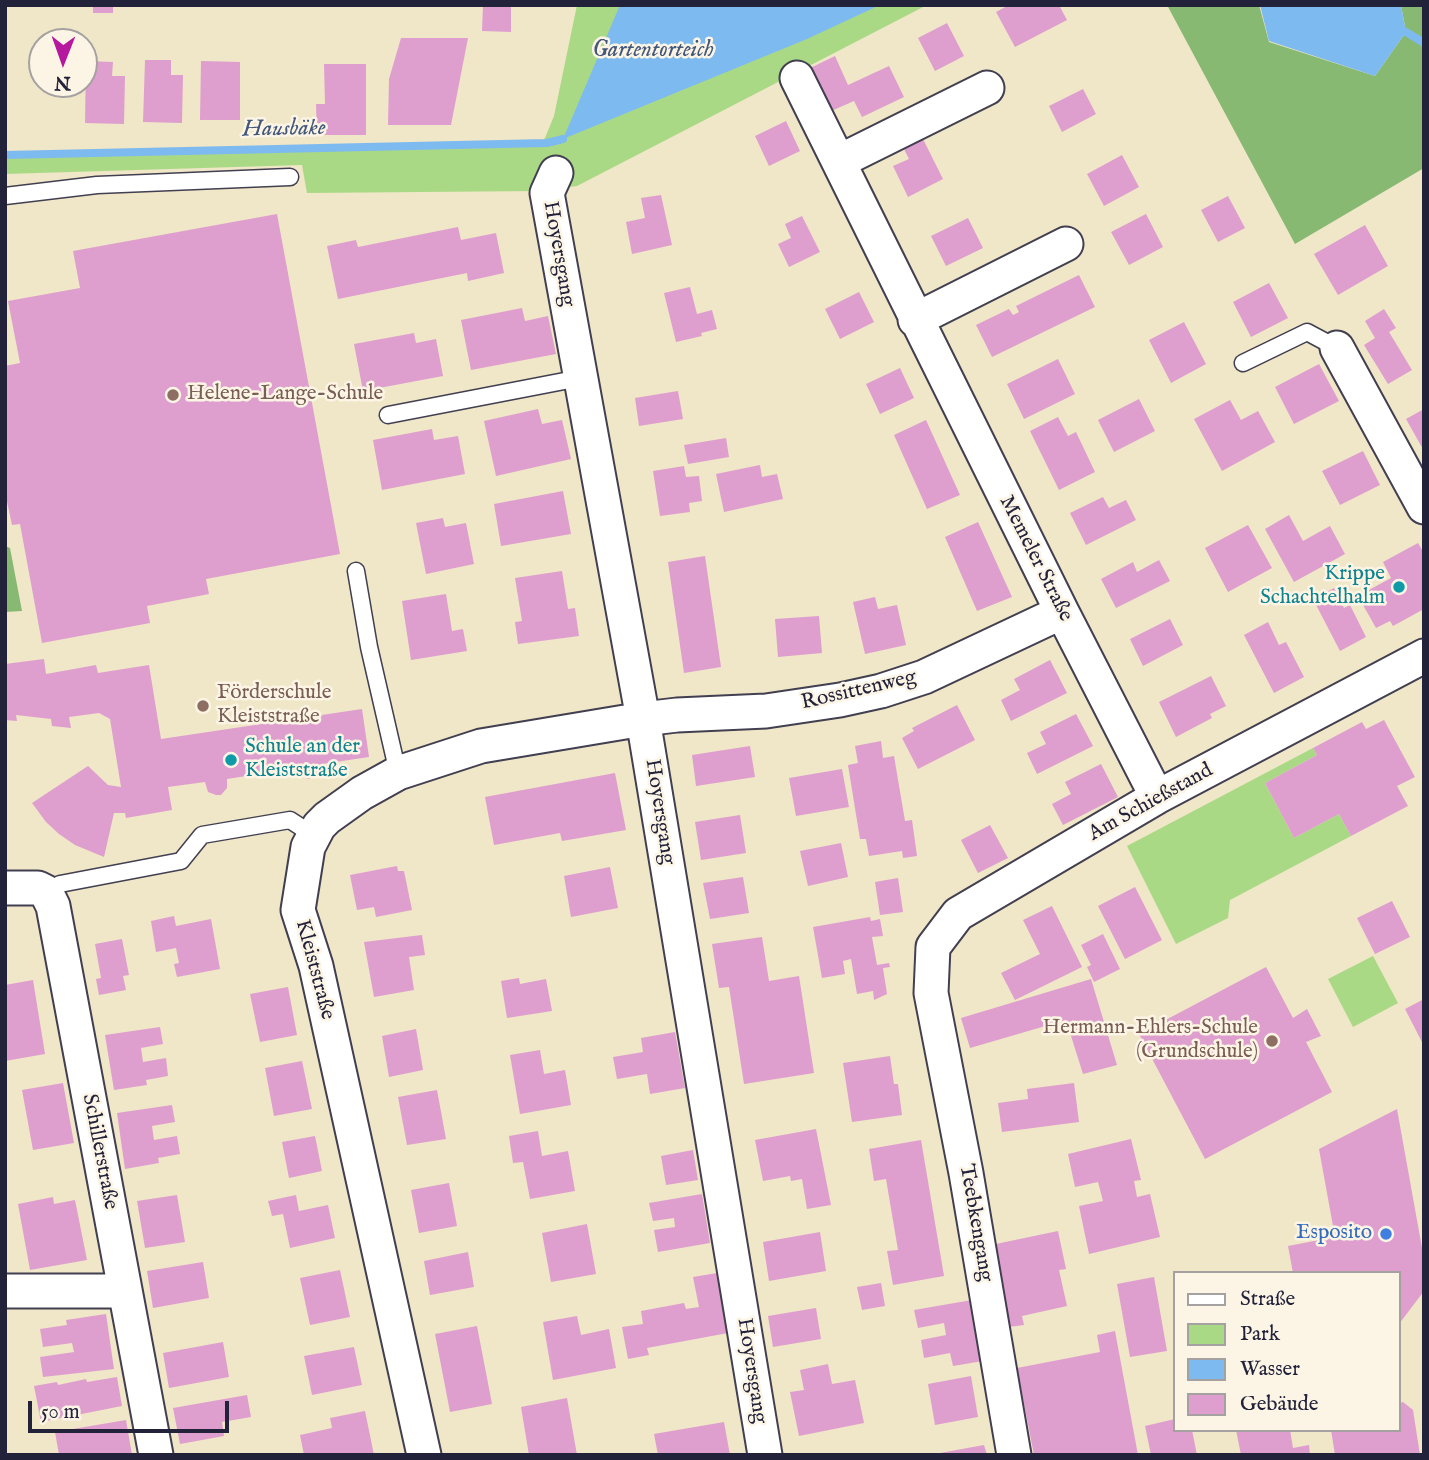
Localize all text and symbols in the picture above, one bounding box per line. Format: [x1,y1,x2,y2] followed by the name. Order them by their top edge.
[28,28,98,98] north arrow
[592,37,714,65] water label: Gartentorteich
[54,70,71,94] text: N
[242,115,326,145] water label: Hausbäke
[536,199,580,309] street label: Hoyersgang
[187,382,383,408] place label: Helene-Lange-Schule
[165,387,181,403] marker: Helene-Lange-Schule
[992,492,1078,626] street label: Memeler Straße
[1260,562,1385,612] place label: Krippe Schachtelhalm
[1391,579,1407,595] marker: Krippe Schachtelhalm
[799,666,919,716] street label: Rossittenweg
[217,681,331,731] place label: Förderschule Kleiststraße
[195,698,211,714] marker: Förderschule Kleiststraße
[245,735,360,785] place label: Schule an der Kleiststraße
[223,752,239,768] marker: Schule an der Kleiststraße
[638,757,680,867] street label: Hoyersgang
[1085,759,1217,847] street label: Am Schießstand
[289,917,339,1023] street label: Kleiststraße
[1043,1016,1258,1066] place label: Hermann-Ehlers-Schule (Grundschule)
[1264,1033,1280,1049] marker: Hermann-Ehlers-Schule (Grundschule)
[75,1092,123,1212] street label: Schillerstraße
[952,1162,998,1284] street label: Teebkengang
[1296,1221,1372,1247] place label: Esposito
[1378,1226,1394,1242] marker: Esposito
[1174,1271,1401,1432] legend
[1240,1286,1295,1313] text: Straße
[730,1316,772,1426] street label: Hoyersgang
[1240,1321,1280,1348] text: Park
[1240,1356,1300,1383] text: Wasser
[32,1386,233,1430] scale bar
[1240,1391,1318,1418] text: Gebäude
[41,1399,80,1426] text: 50 m

